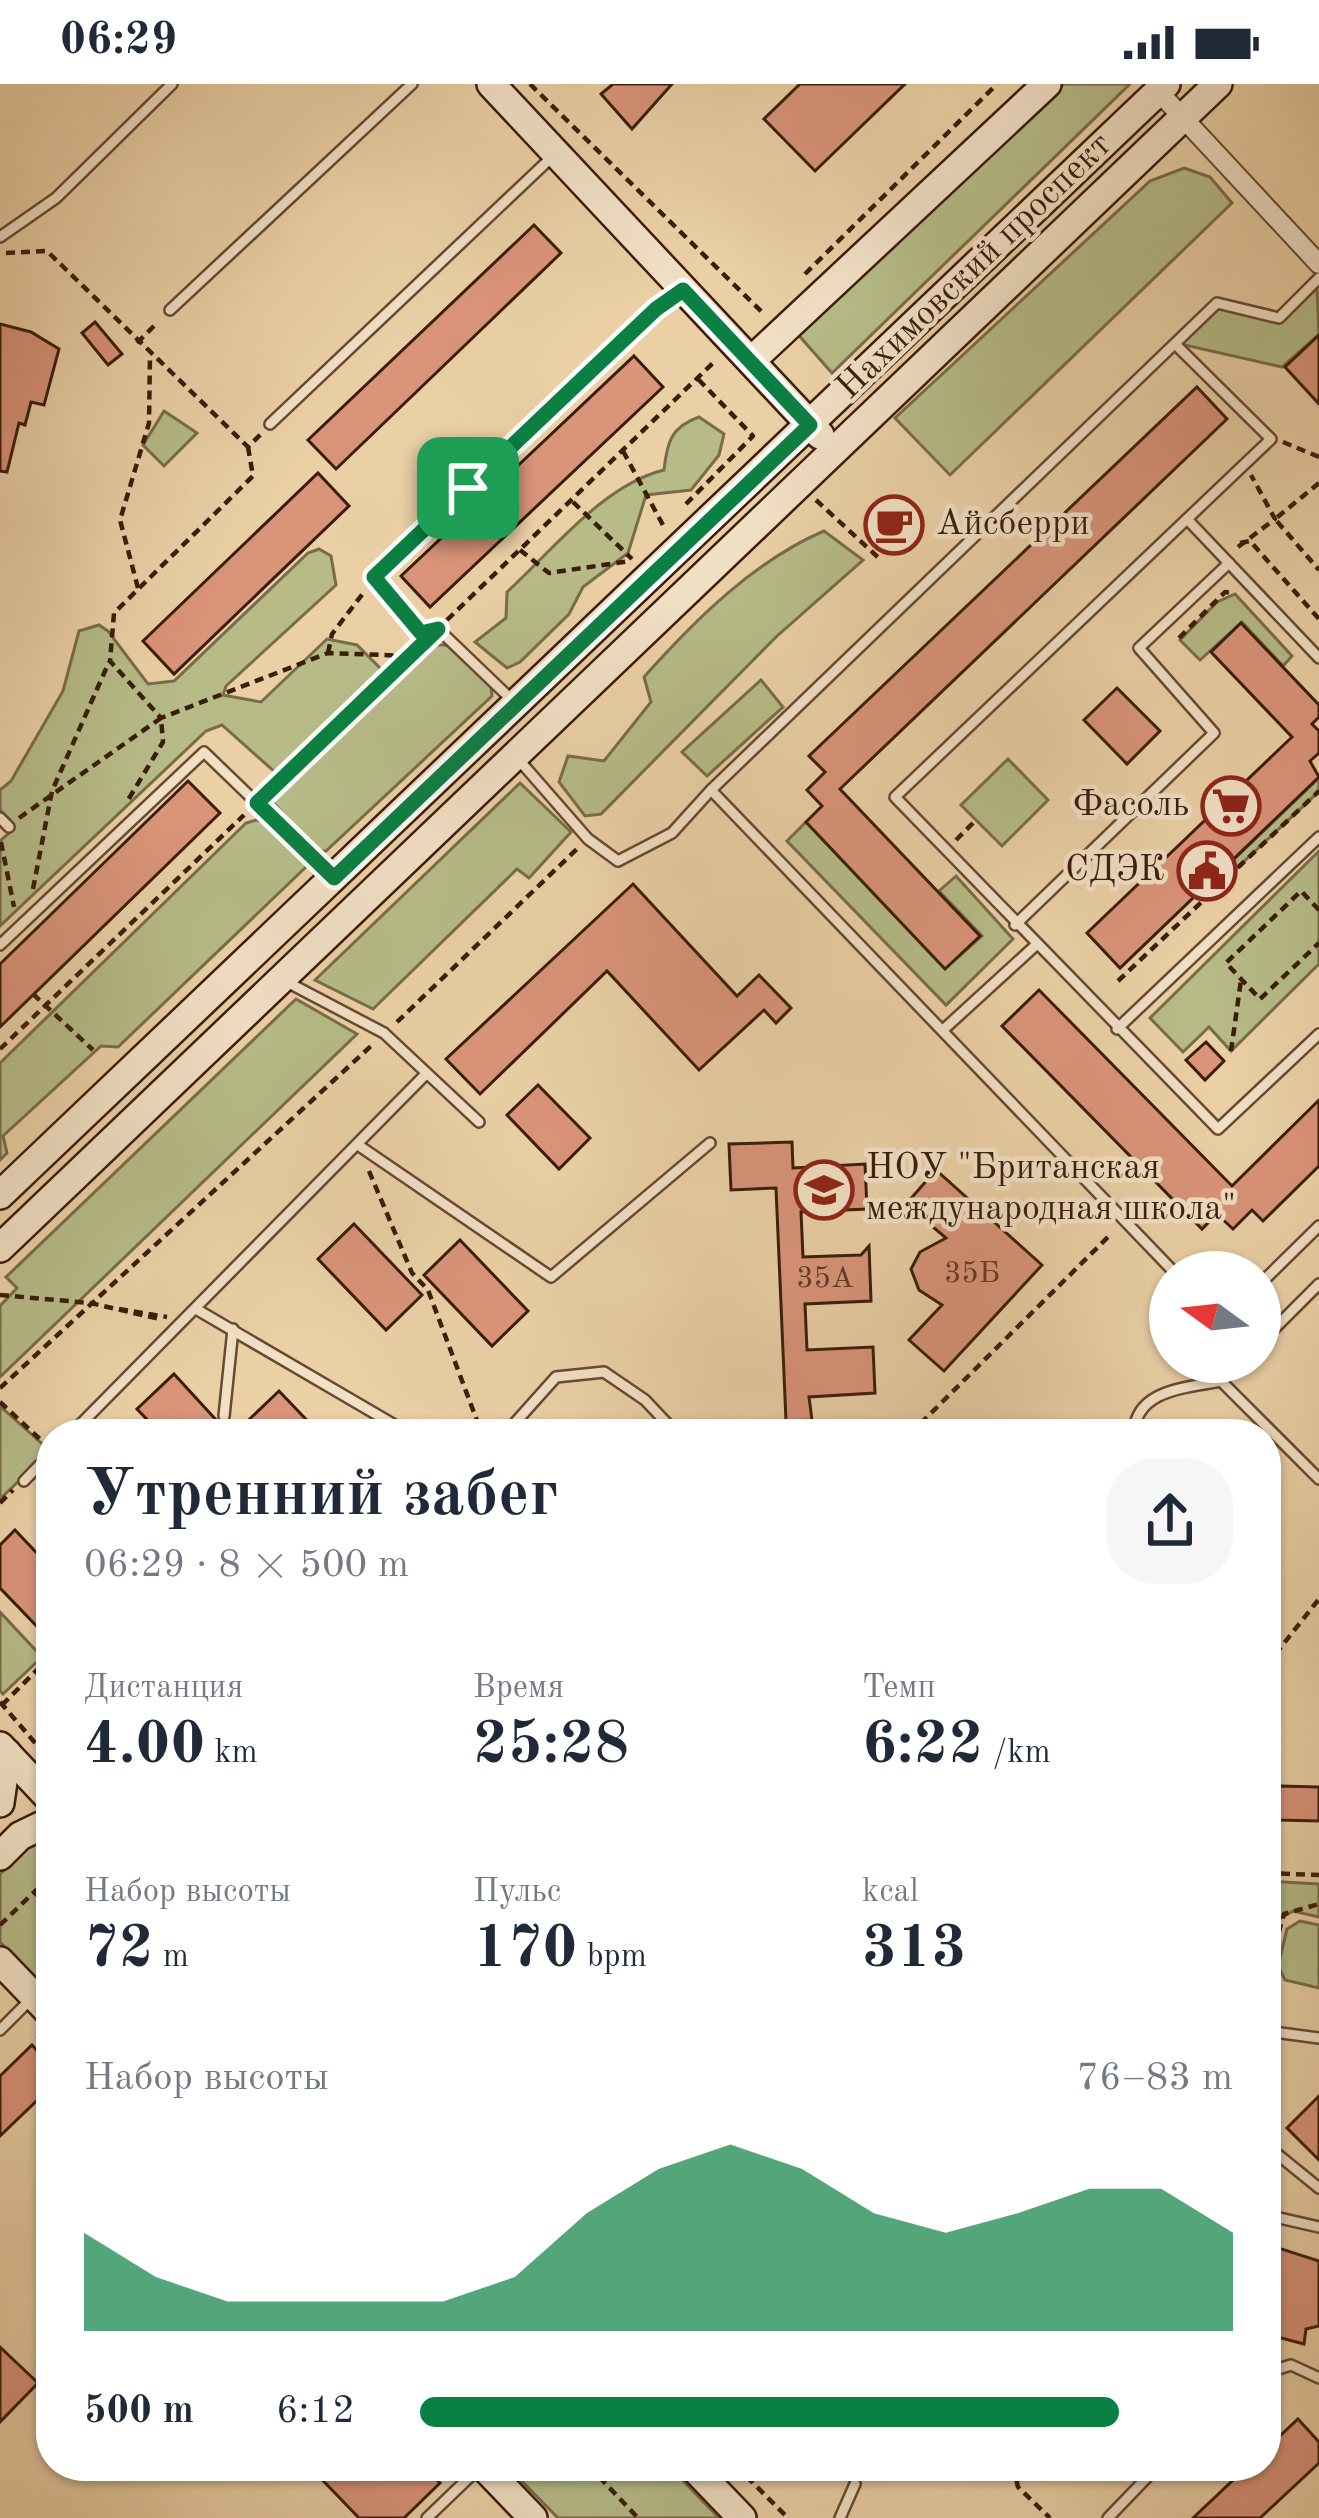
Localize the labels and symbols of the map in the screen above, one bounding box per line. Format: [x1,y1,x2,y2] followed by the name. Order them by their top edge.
[831,127,1119,407] street label: Нахимовский проспект
[417,437,519,539] pin
[863,494,925,556] cafe icon: Айсберри
[936,507,1090,543] place label: Айсберри
[1200,775,1262,837] supermarket icon: Фасоль
[1073,788,1189,824] place label: Фасоль
[1176,840,1238,902] public building icon: СДЭК
[1065,853,1165,889] place label: СДЭК
[866,1151,1236,1228] place label: НОУ "Британская международная школа"
[793,1159,855,1221] school or university icon: НОУ "Британская международная школа"
[1149,1251,1281,1383] north arrow
[944,1259,1000,1289] house number: 35Б
[796,1264,854,1294] house number: 35А

